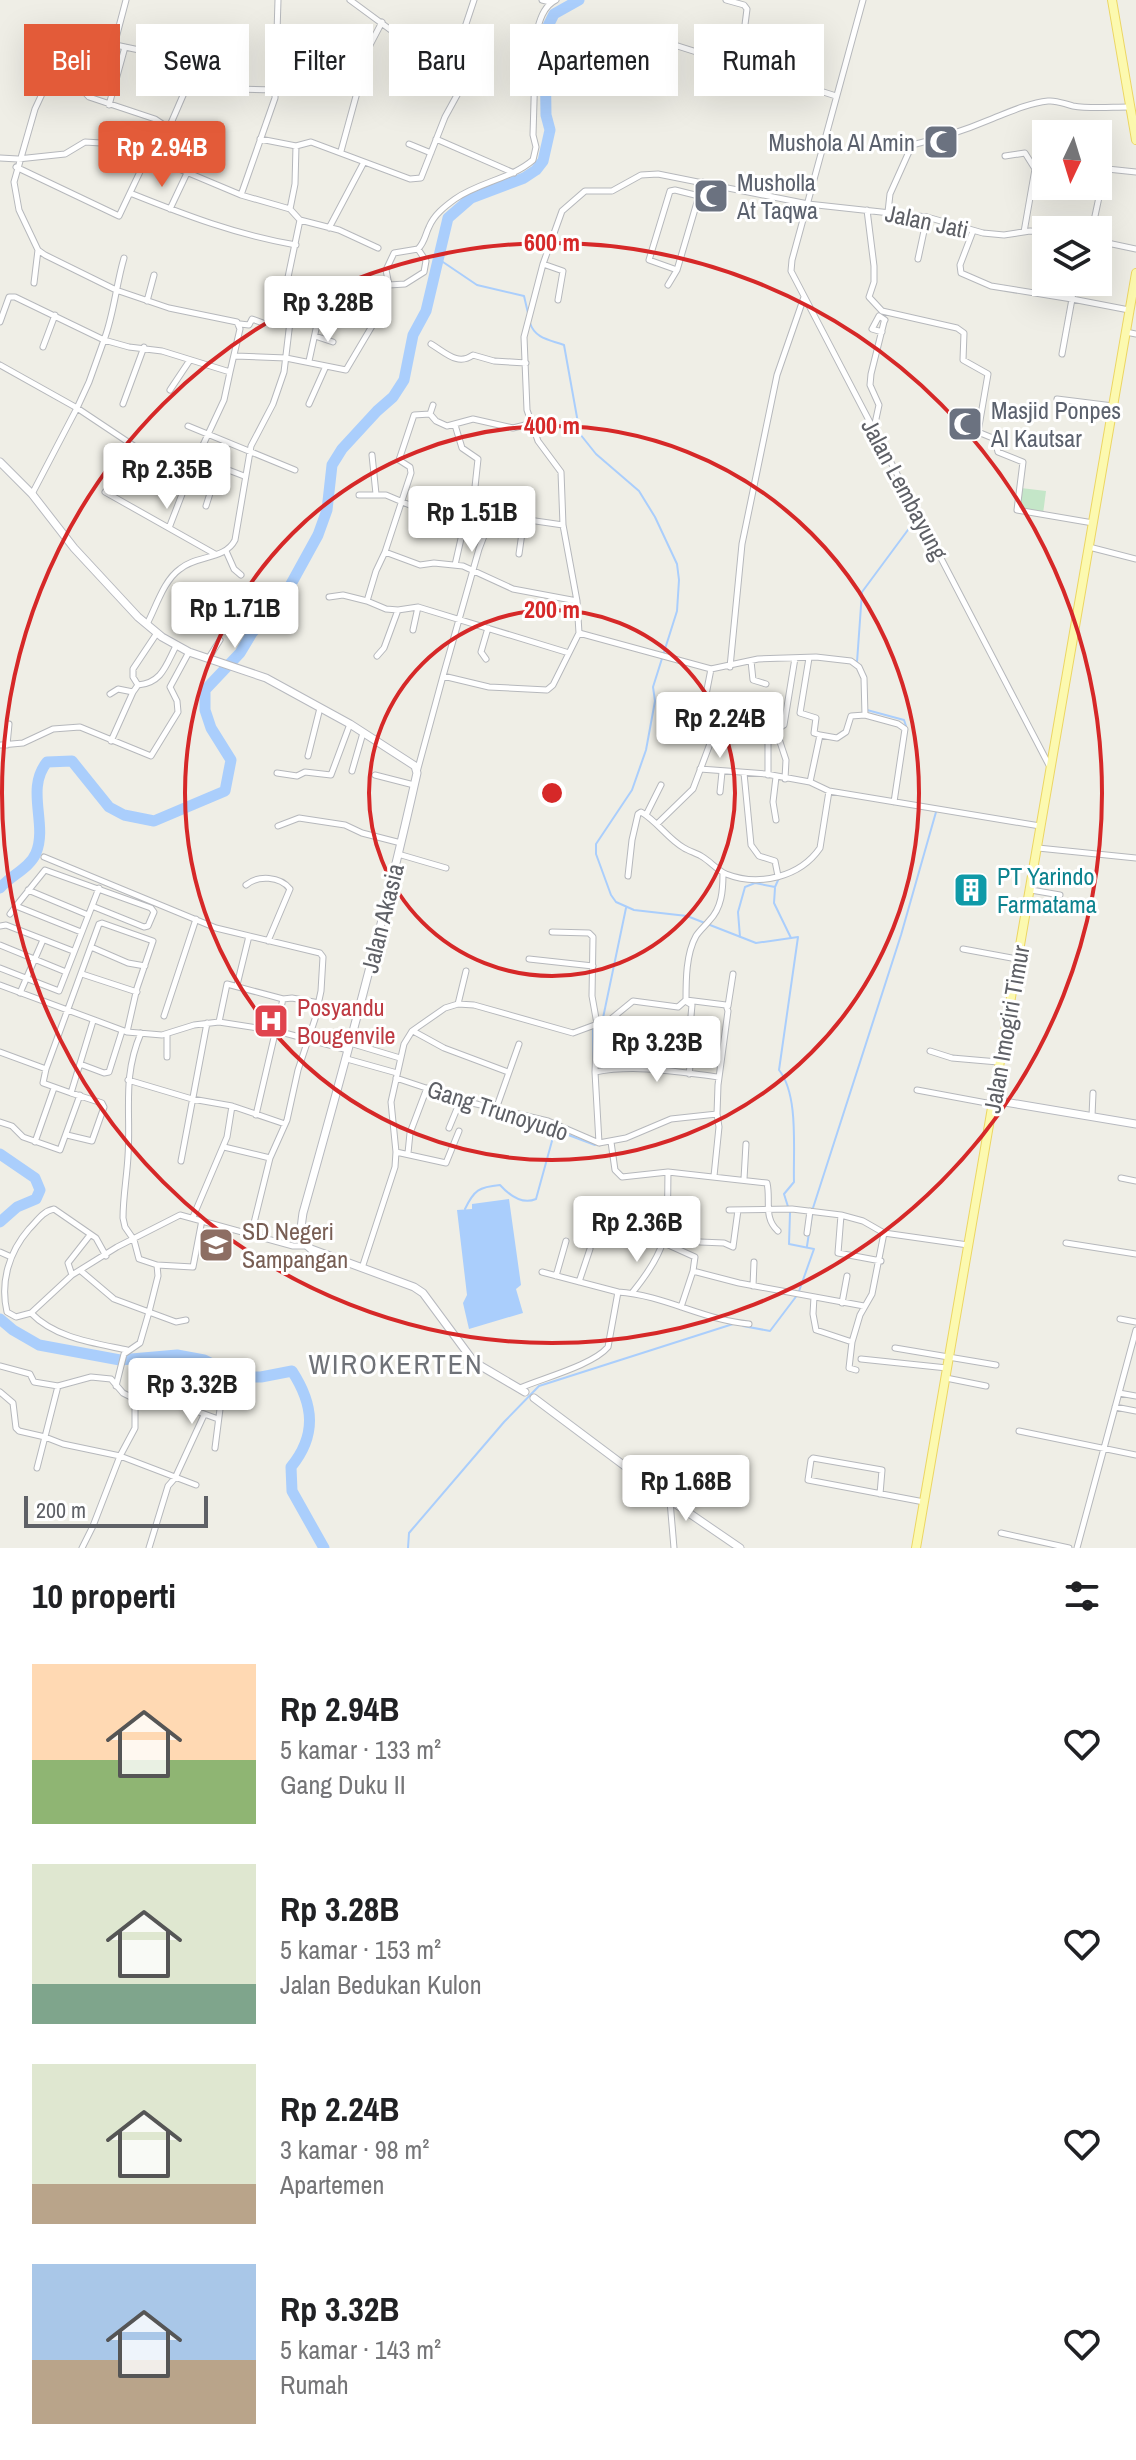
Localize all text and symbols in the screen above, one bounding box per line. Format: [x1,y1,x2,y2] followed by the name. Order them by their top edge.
[24,24,120,96] chip: Beli
[136,24,249,96] chip: Sewa
[265,24,373,96] chip: Filter
[389,24,494,96] chip: Baru
[510,24,678,96] chip: Apartemen
[694,24,824,96] chip: Rumah
[1032,120,1112,200] north arrow
[1032,120,1112,296] map controls
[79,121,245,189] pin: Rp 2.94B
[922,123,960,161] mosque icon: Mushola Al Amin
[768,126,915,158] place label: Mushola Al Amin
[116,129,208,164] text: Rp 2.94B
[736,166,818,226] place label: Musholla At Taqwa
[692,177,730,215] mosque icon: Musholla At Taqwa
[882,197,972,245] street label: Jalan Jati
[1032,216,1112,296] button: layers
[524,226,580,258] text: 600 m
[245,276,411,344] pin: Rp 3.28B
[282,284,374,319] text: Rp 3.28B
[990,394,1121,454] place label: Masjid Ponpes Al Kautsar
[946,405,984,443] mosque icon: Masjid Ponpes Al Kautsar
[524,409,580,441] text: 400 m
[854,413,956,565] street label: Jalan Lembayung
[84,443,250,511] pin: Rp 2.35B
[121,451,213,486] text: Rp 2.35B
[389,486,555,554] pin: Rp 1.51B
[426,494,518,529] text: Rp 1.51B
[152,582,318,650] pin: Rp 1.71B
[189,590,281,625] text: Rp 1.71B
[524,593,580,625] text: 200 m
[637,692,803,760] pin: Rp 2.24B
[674,700,766,735] text: Rp 2.24B
[538,779,566,807] centre of rings
[353,860,411,976] street label: Jalan Akasia
[997,860,1097,920] place label: PT Yarindo Farmatama
[952,871,990,909] building icon: PT Yarindo Farmatama
[975,942,1037,1115] street label: Jalan Imogiri Timur
[297,991,395,1051] place label: Posyandu Bougenvile
[252,1002,290,1040] hospital icon: Posyandu Bougenvile
[574,1016,740,1084] pin: Rp 3.23B
[611,1024,703,1059] text: Rp 3.23B
[423,1072,573,1148] street label: Gang Trunoyudo
[554,1196,720,1264] pin: Rp 2.36B
[591,1204,683,1239] text: Rp 2.36B
[242,1215,348,1275] place label: SD Negeri Sampangan
[197,1226,235,1264] school or university icon: SD Negeri Sampangan
[308,1345,484,1383] district label: WIROKERTEN
[109,1358,275,1426] pin: Rp 3.32B
[146,1366,238,1401] text: Rp 3.32B
[603,1455,769,1523] pin: Rp 1.68B
[640,1463,732,1498] text: Rp 1.68B
[24,1492,208,1528] scale bar
[36,1495,86,1525] text: 200 m
[32,1573,176,1619] text: 10 properti
[1060,1574,1104,1618] icon: filters
[280,1686,399,1732] text: Rp 2.94B
[96,1696,192,1792] icon: home
[1060,1722,1104,1766] icon: heart
[280,1732,441,1767] text: 5 kamar · 133 m²
[280,1767,406,1802] text: Gang Duku II
[280,1886,399,1932] text: Rp 3.28B
[96,1896,192,1992] icon: home
[1060,1922,1104,1966] icon: heart
[280,1932,441,1967] text: 5 kamar · 153 m²
[280,1967,482,2002] text: Jalan Bedukan Kulon
[280,2086,399,2132] text: Rp 2.24B
[96,2096,192,2192] icon: home
[1060,2122,1104,2166] icon: heart
[280,2132,429,2167] text: 3 kamar · 98 m²
[280,2167,384,2202] text: Apartemen
[280,2286,399,2332] text: Rp 3.32B
[96,2296,192,2392] icon: home
[1060,2322,1104,2366] icon: heart
[280,2332,441,2367] text: 5 kamar · 143 m²
[280,2367,349,2402] text: Rumah

